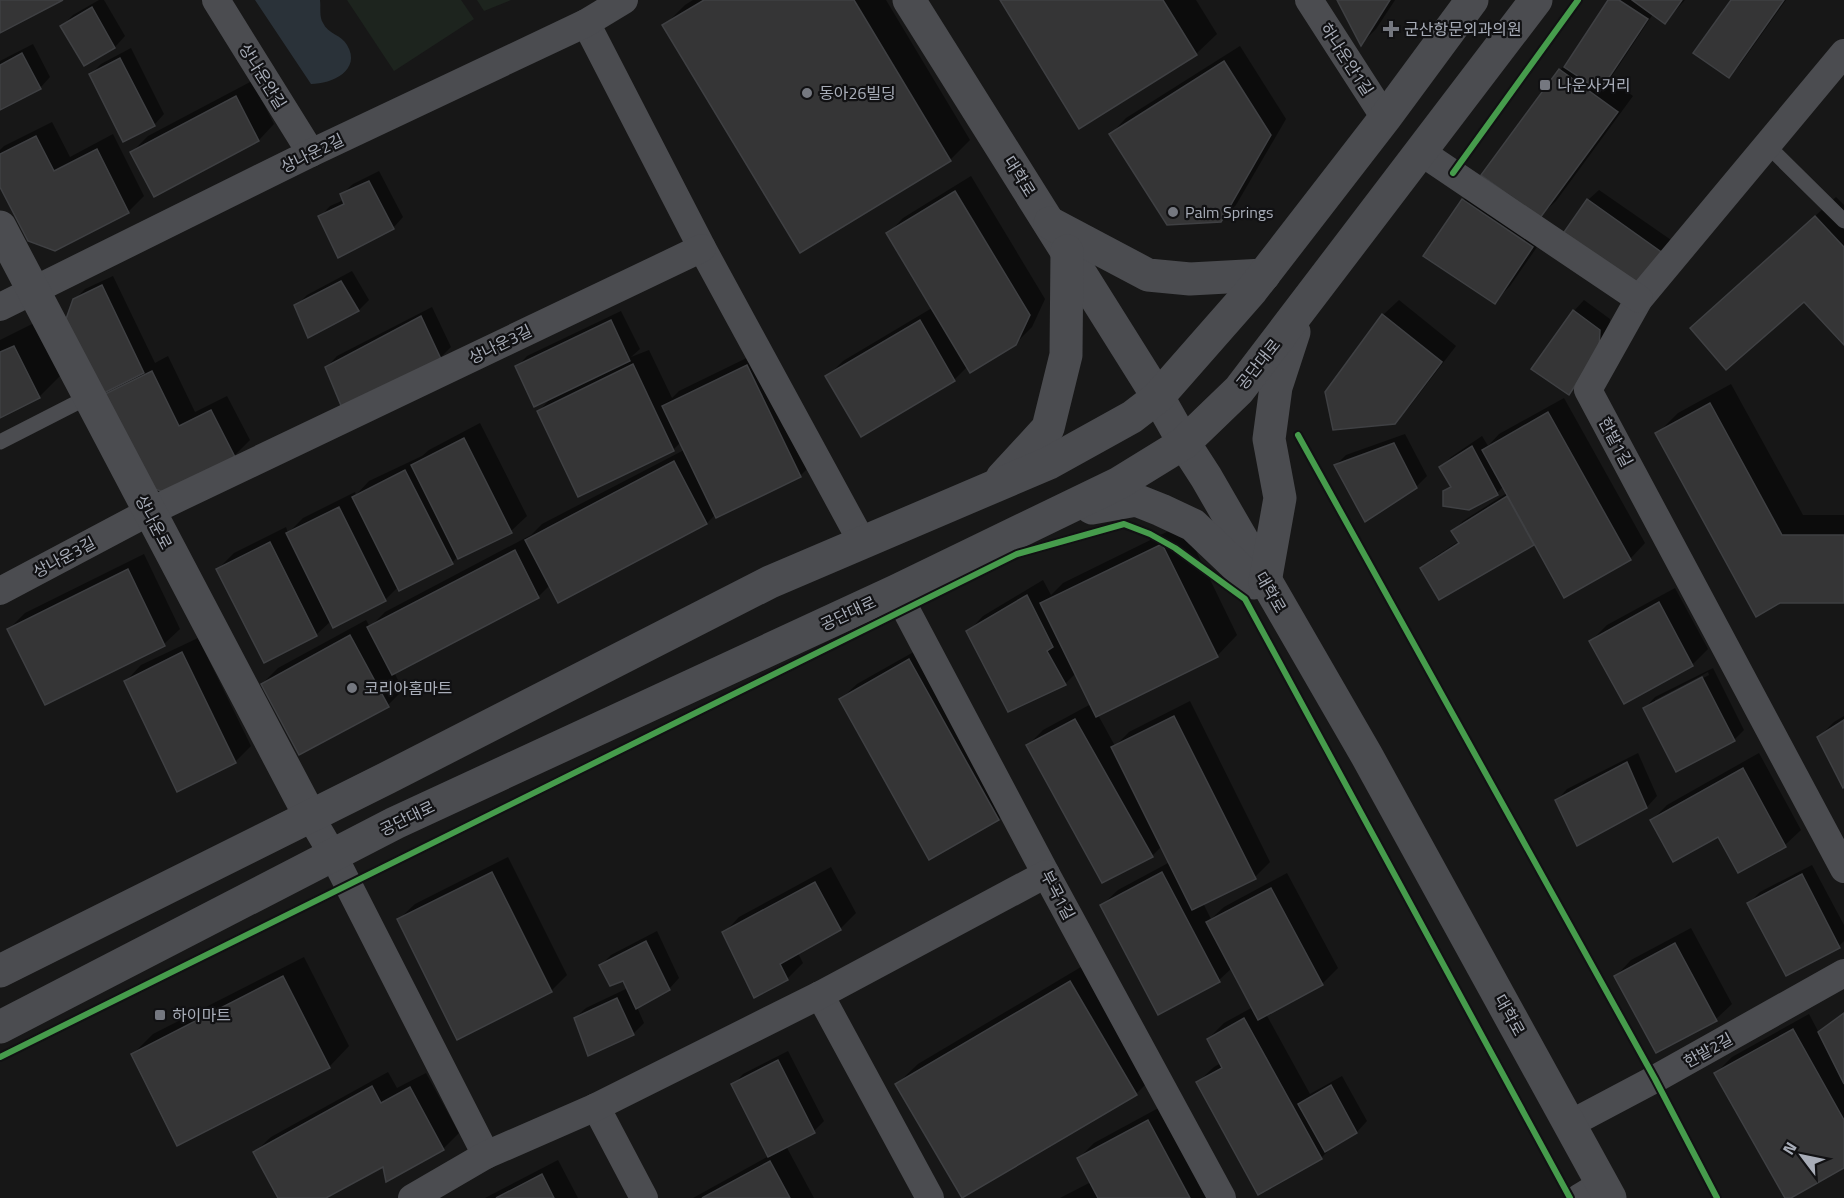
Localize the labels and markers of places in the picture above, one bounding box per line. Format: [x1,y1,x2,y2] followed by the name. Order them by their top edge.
[1404,17,1522,41] place label: 군산항문외과의원
[1382,20,1400,38] marker: 군산항문외과의원
[1557,73,1631,97] place label: 나운사거리
[1538,78,1552,92] marker: 나운사거리
[819,81,896,105] place label: 동아26빌딩
[800,86,814,100] marker: 동아26빌딩
[1185,200,1273,224] place label: Palm Springs
[1166,205,1180,219] marker: Palm Springs
[364,676,452,700] place label: 코리아홈마트
[345,681,359,695] marker: 코리아홈마트
[172,1003,231,1027] place label: 하이마트
[153,1008,167,1022] marker: 하이마트

